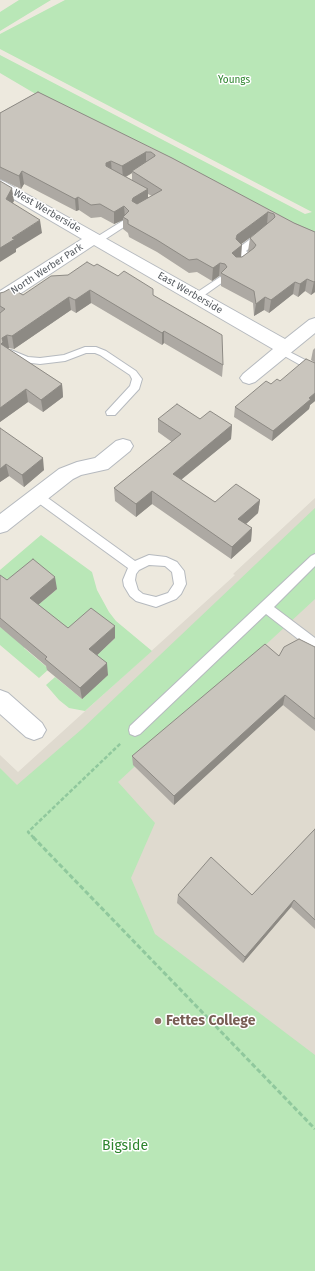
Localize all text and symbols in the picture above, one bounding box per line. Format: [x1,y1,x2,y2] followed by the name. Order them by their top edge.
[218,74,250,86] park label: Youngs
[11,187,83,235] street label: West Werberside
[9,241,85,297] street label: North Werber Park
[155,270,225,316] street label: East Werberside
[166,1013,255,1029] place label: Fettes College
[153,1016,163,1026] marker: Fettes College
[102,1138,148,1154] park label: Bigside

